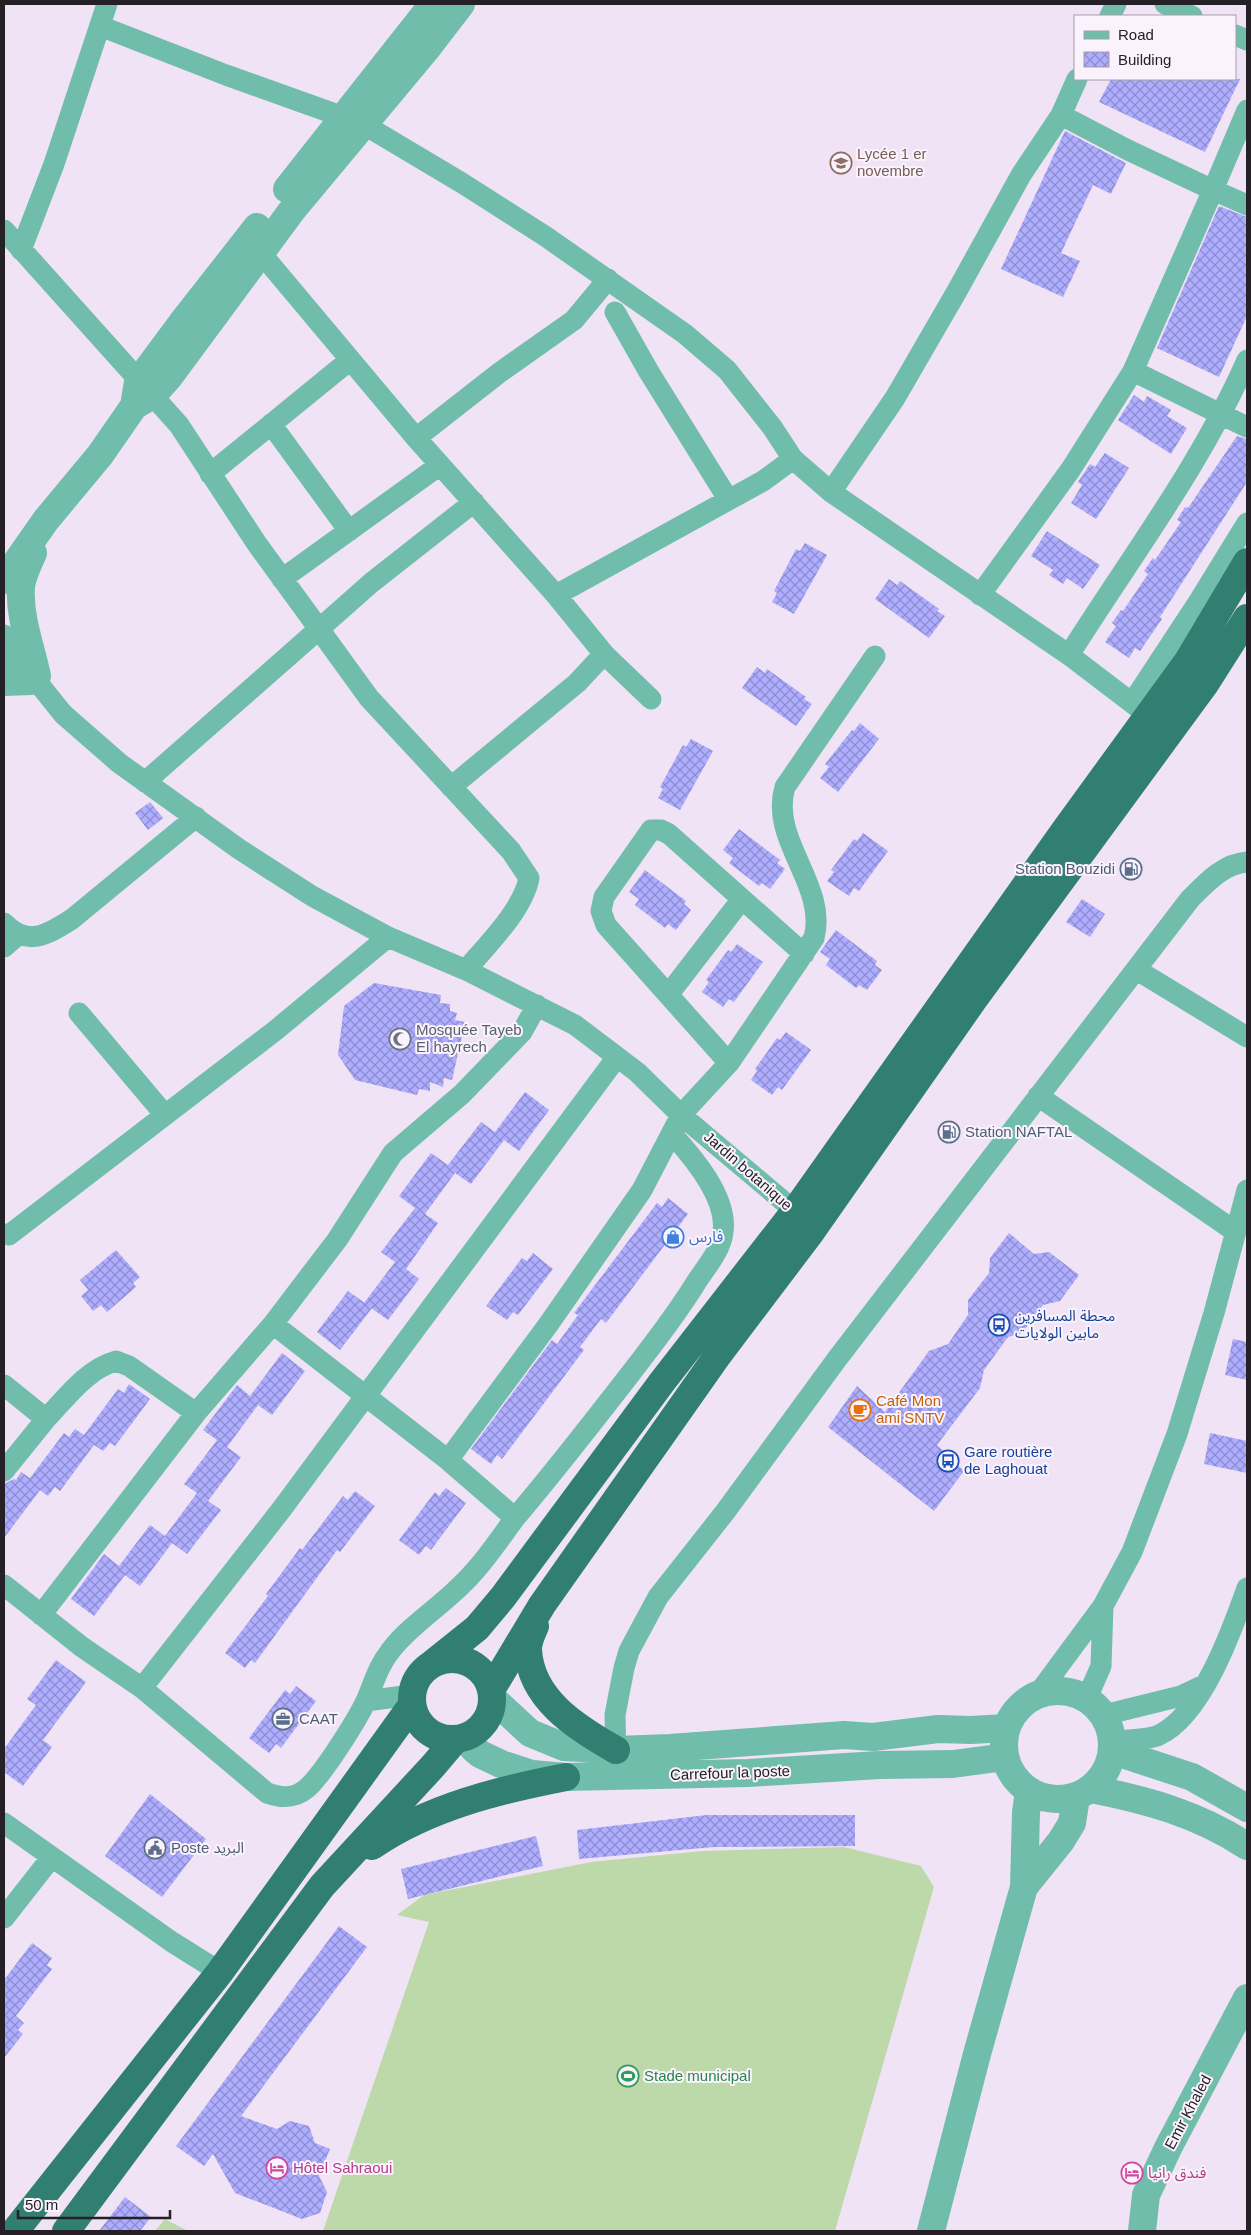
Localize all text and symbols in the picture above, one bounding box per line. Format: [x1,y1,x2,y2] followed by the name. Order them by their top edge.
[1074,15,1236,80] legend
[1118,26,1154,43] text: Road
[1118,51,1171,68] text: Building
[857,145,927,179] place label: Lycée 1 er novembre
[829,151,853,175] school or university icon: Lycée 1 er novembre
[1119,857,1143,881] fuel station icon: Station Bouzidi
[1015,860,1115,877] place label: Station Bouzidi
[416,1021,522,1055] place label: Mosquée Tayeb El hayrech
[388,1027,412,1051] mosque icon: Mosquée Tayeb El hayrech
[937,1120,961,1144] fuel station icon: Station NAFTAL
[965,1123,1072,1140] place label: Station NAFTAL
[701,1128,796,1213] street label: Jardin botanique
[661,1225,685,1249] shop icon: فارس
[689,1228,724,1246] place label: فارس
[1015,1307,1115,1342] place label: محطة المسافرين مابين الولايات
[987,1313,1011,1337] bus stop icon: محطة المسافرين مابين الولايات
[876,1392,944,1426] place label: Café Mon ami SNTV
[848,1398,872,1422] cafe icon: Café Mon ami SNTV
[964,1443,1052,1477] place label: Gare routière de Laghouat
[936,1449,960,1473] bus stop icon: Gare routière de Laghouat
[271,1707,295,1731] office icon: CAAT
[299,1710,338,1727] place label: CAAT
[670,1762,790,1783] street label: Carrefour la poste
[143,1836,167,1860] public building icon: Poste البريد
[171,1839,244,1857] place label: Poste البريد
[616,2064,640,2088] sports icon: Stade municipal
[644,2067,751,2084] place label: Stade municipal
[1161,2072,1214,2152] street label: Emir Khaled
[265,2156,289,2180] hotel icon: Hôtel Sahraoui
[293,2159,392,2176] place label: Hôtel Sahraoui
[1120,2161,1144,2185] hotel icon: فندق رانيا
[1148,2164,1207,2182] place label: فندق رانيا
[18,2188,170,2220] scale bar
[25,2196,58,2213] text: 50 m

